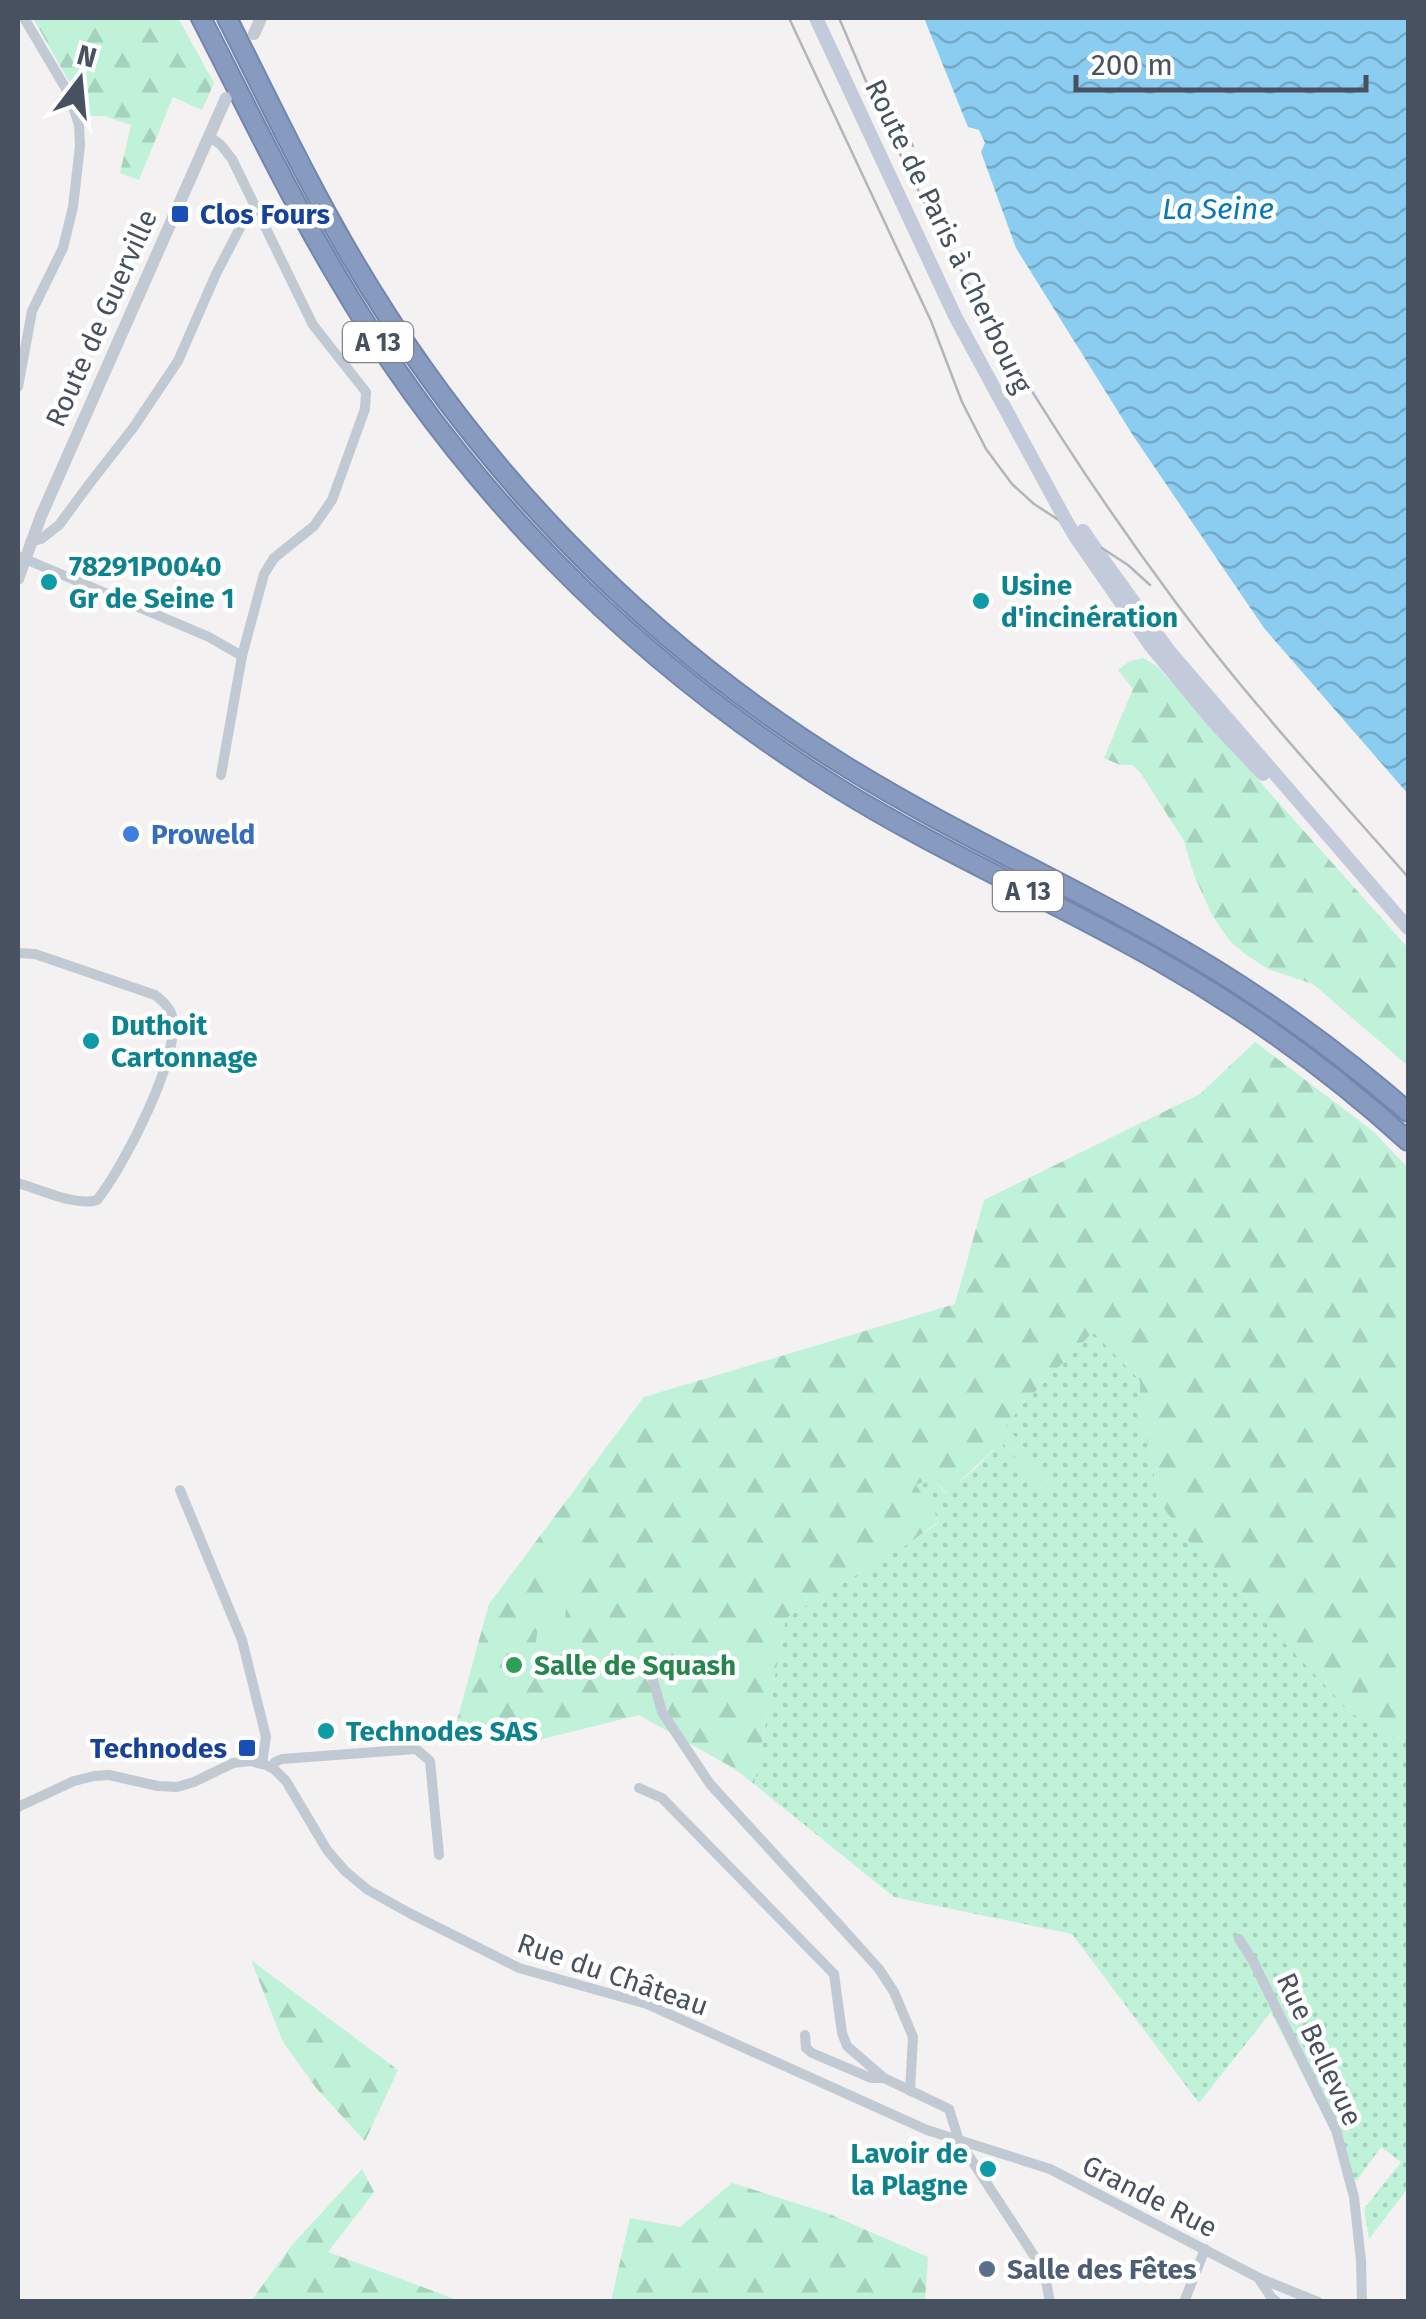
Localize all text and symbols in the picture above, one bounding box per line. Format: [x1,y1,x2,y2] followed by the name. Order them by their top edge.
[30,30,130,130] north arrow
[1076,30,1366,92] scale bar
[73,38,100,75] text: N
[1091,47,1173,83] text: 200 m
[858,74,1039,399] street label: Route de Paris à Cherbourg
[1162,191,1274,227] water label: La Seine
[200,198,330,231] place label: Clos Fours
[169,203,191,225] marker: Clos Fours
[39,205,164,432] street label: Route de Guerville
[343,322,413,362] road number: A 13
[69,550,234,615] place label: 78291P0040 Gr de Seine 1
[1001,569,1178,634] place label: Usine d'incinération
[38,571,60,593] marker: 78291P0040 Gr de Seine 1
[970,590,992,612] marker: Usine d'incinération
[151,818,255,851] place label: Proweld
[120,823,142,845] marker: Proweld
[993,871,1063,911] road number: A 13
[111,1009,258,1074] place label: Duthoit Cartonnage
[80,1030,102,1052] marker: Duthoit Cartonnage
[534,1649,736,1682] place label: Salle de Squash
[503,1654,525,1676] marker: Salle de Squash
[346,1715,538,1748] place label: Technodes SAS
[315,1720,337,1742] marker: Technodes SAS
[90,1732,227,1765] place label: Technodes
[236,1737,258,1759] marker: Technodes
[513,1926,713,2023] street label: Rue du Château
[1270,1967,1369,2131] street label: Rue Bellevue
[850,2137,968,2202] place label: Lavoir de la Plagne
[1077,2148,1223,2245] street label: Grande Rue
[977,2158,999,2180] marker: Lavoir de la Plagne
[1007,2253,1196,2286] place label: Salle des Fêtes
[976,2258,998,2280] marker: Salle des Fêtes

